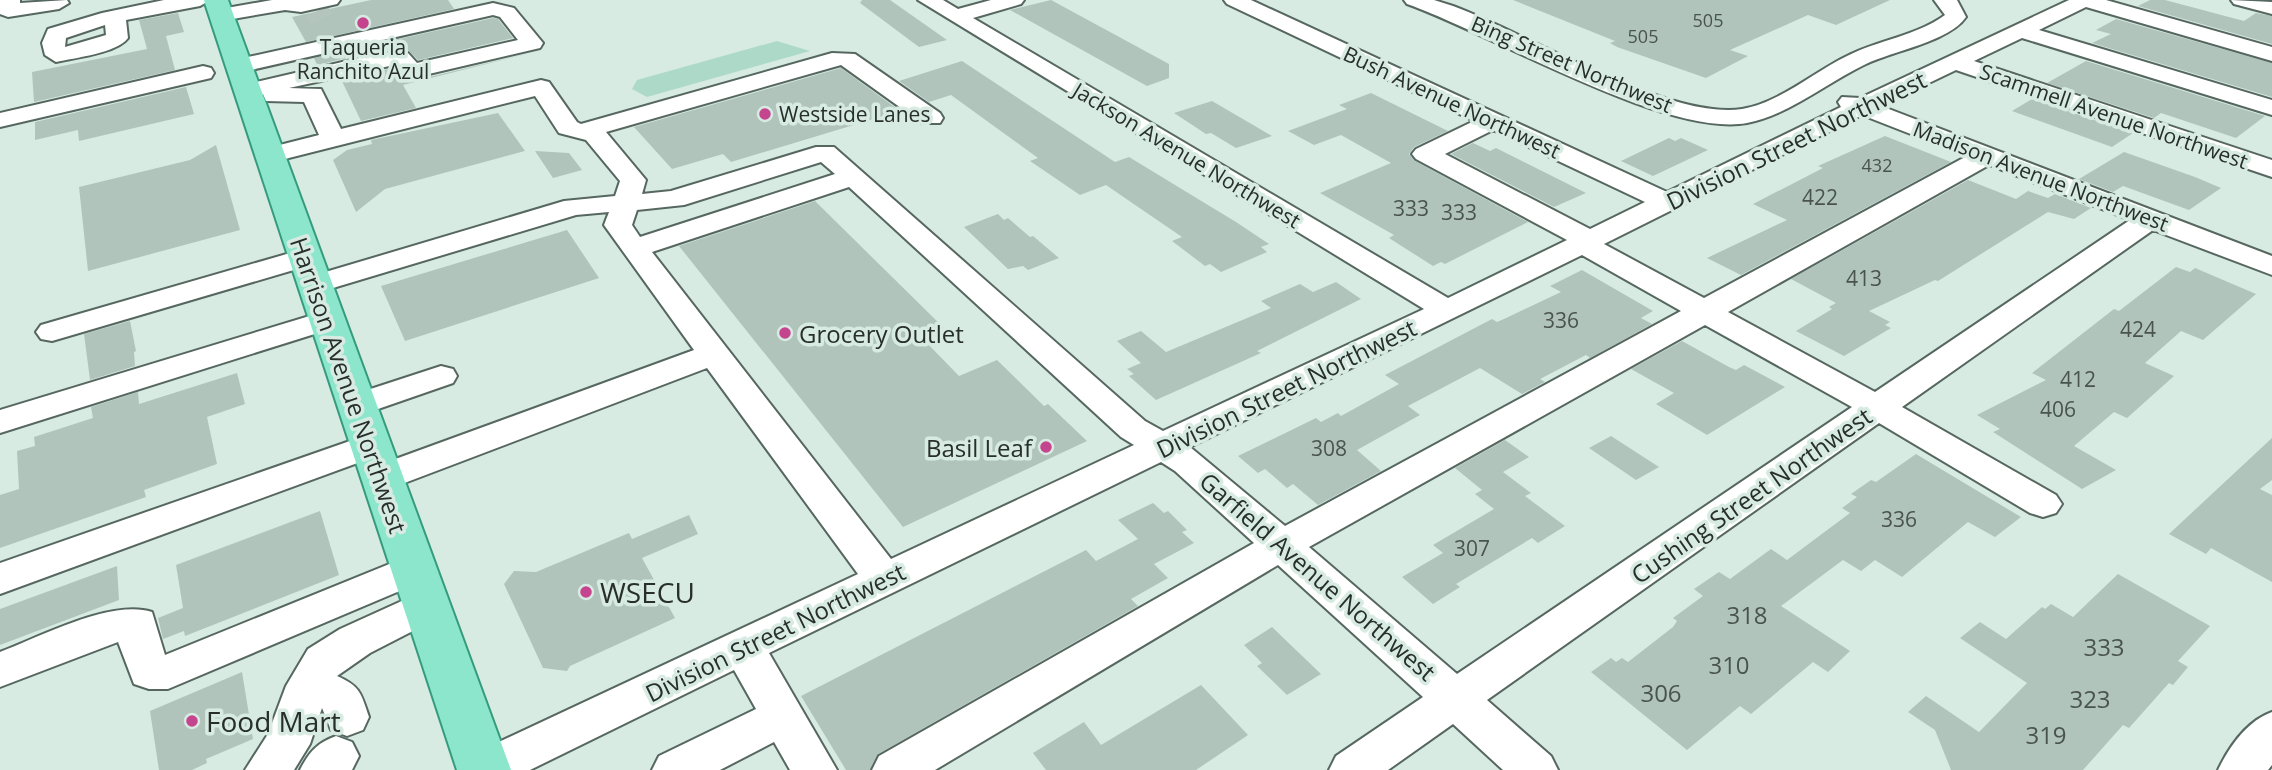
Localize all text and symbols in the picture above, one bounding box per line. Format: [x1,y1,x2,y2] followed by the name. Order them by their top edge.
[1693,8,1723,32] house number: 505
[1467,9,1677,119] street label: Bing Street Northwest
[355,15,371,31] marker: Taqueria Ranchito Azul
[1628,24,1658,48] house number: 505
[297,33,429,85] place label: Taqueria Ranchito Azul
[1339,39,1565,165] street label: Bush Avenue Northwest
[1976,57,2252,175] street label: Scammell Avenue Northwest
[1661,63,1931,217] street label: Division Street Northwest
[1066,75,1306,234] street label: Jackson Avenue Northwest
[779,100,930,128] place label: Westside Lanes
[757,106,773,122] marker: Westside Lanes
[1909,114,2173,238] street label: Madison Avenue Northwest
[1862,153,1892,177] house number: 432
[1802,183,1838,211] house number: 422
[1393,194,1429,222] house number: 333
[1441,198,1477,226] house number: 333
[283,233,415,537] street label: Harrison Avenue Northwest
[1846,264,1882,292] house number: 413
[1543,306,1579,334] house number: 336
[1151,311,1421,465] street label: Division Street Northwest
[2120,315,2156,343] house number: 424
[799,317,964,350] place label: Grocery Outlet
[777,325,793,341] marker: Grocery Outlet
[2060,365,2096,393] house number: 412
[2040,395,2076,423] house number: 406
[1624,399,1878,591] street label: Cushing Street Northwest
[926,431,1034,464] place label: Basil Leaf
[1311,434,1347,462] house number: 308
[1038,439,1054,455] marker: Basil Leaf
[1193,464,1443,688] street label: Garfield Avenue Northwest
[1881,505,1917,533] house number: 336
[1454,534,1490,562] house number: 307
[640,555,910,709] street label: Division Street Northwest
[600,573,695,611] place label: WSECU
[578,584,594,600] marker: WSECU
[1726,598,1768,631] house number: 318
[2083,630,2125,663] house number: 333
[1708,648,1750,681] house number: 310
[1640,676,1682,709] house number: 306
[2069,682,2111,715] house number: 323
[206,702,341,740] place label: Food Mart
[184,713,200,729] marker: Food Mart
[2025,718,2067,751] house number: 319

